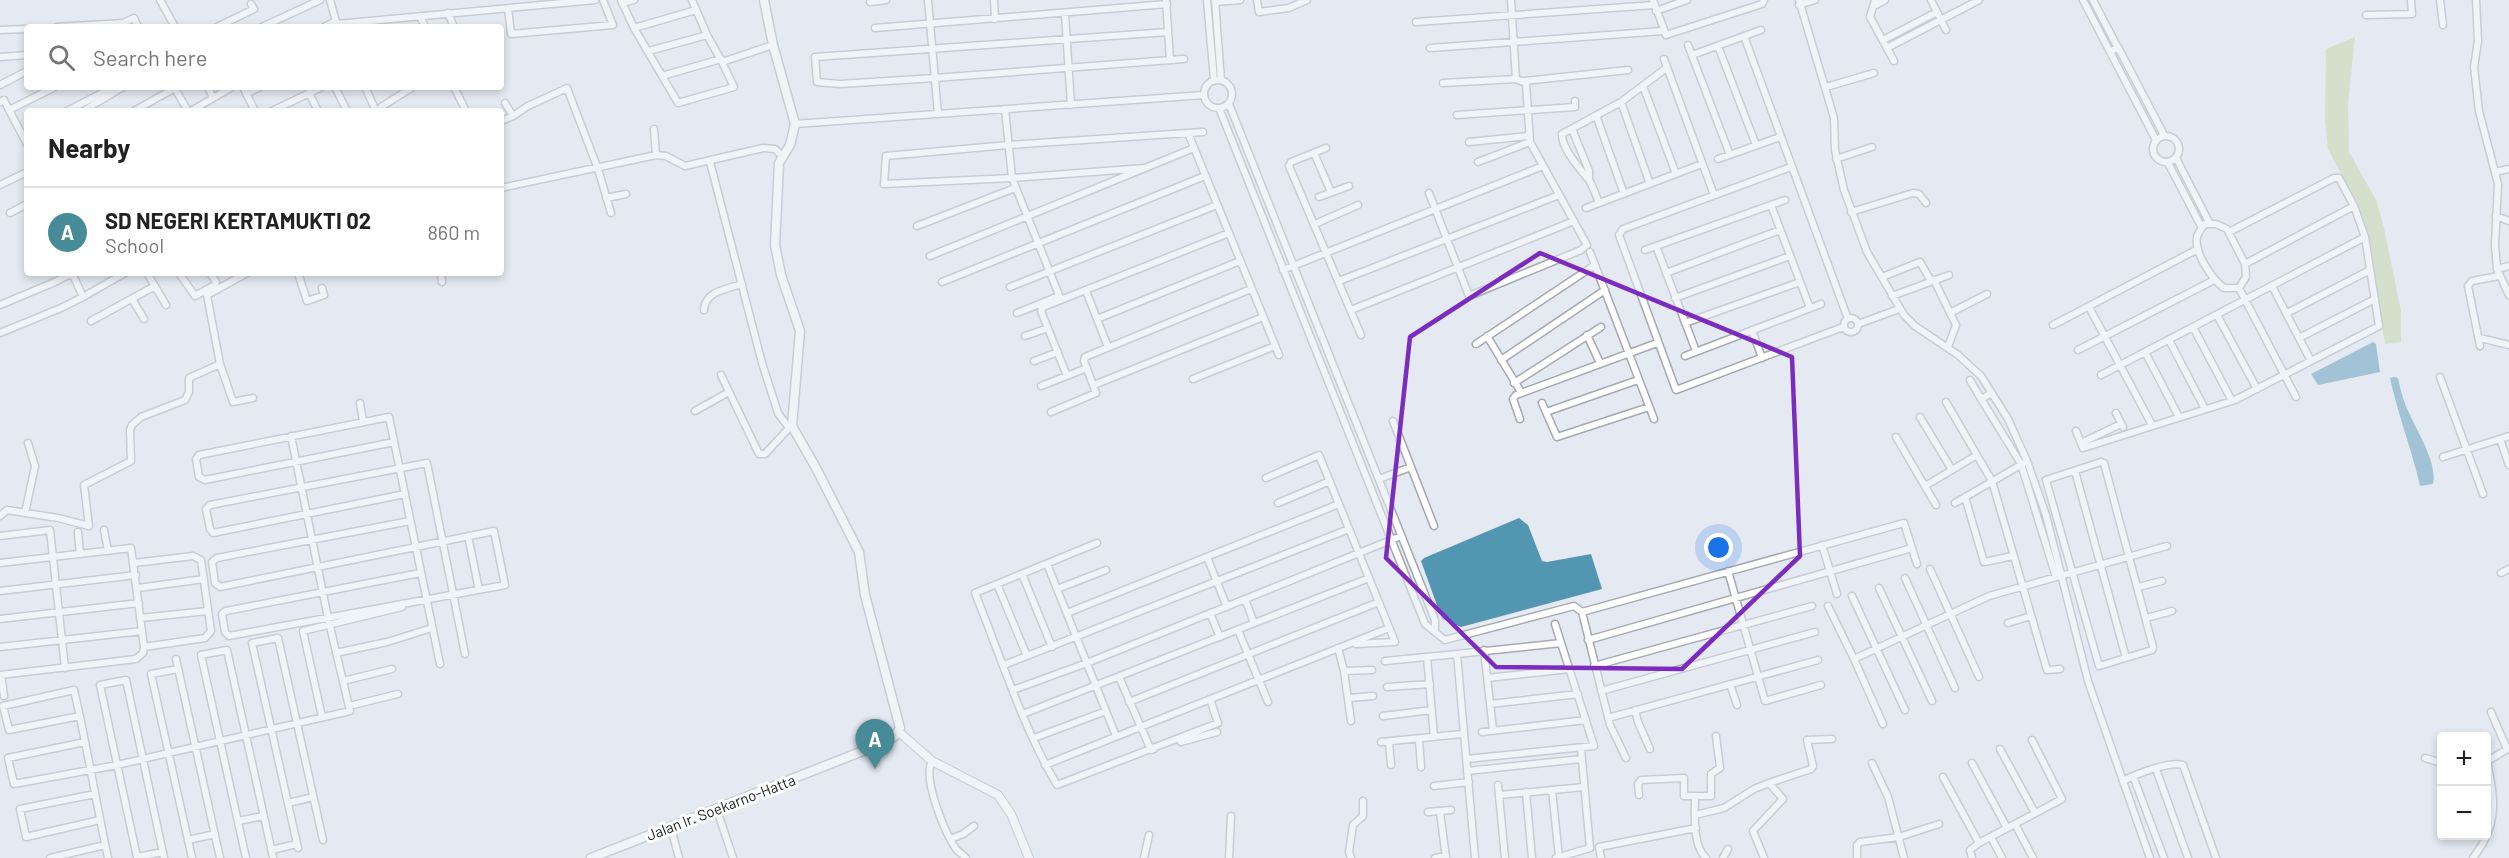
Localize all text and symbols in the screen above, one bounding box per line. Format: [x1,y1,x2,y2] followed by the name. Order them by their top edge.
[24,24,504,90] search box
[45,41,78,74] icon: search
[93,44,207,70] text: Search here
[48,132,130,163] text: Nearby
[105,207,371,233] text: SD NEGERI KERTAMUKTI 02
[61,220,74,244] text: A
[427,220,480,244] text: 860 m
[105,233,164,257] text: School
[1704,533,1733,562] your location
[856,720,894,769] pin: A
[2437,732,2491,840] map controls
[2437,732,2491,786] button: +
[644,770,798,844] street label: Jalan Ir. Soekarno-Hatta
[2437,786,2491,840] button: −

